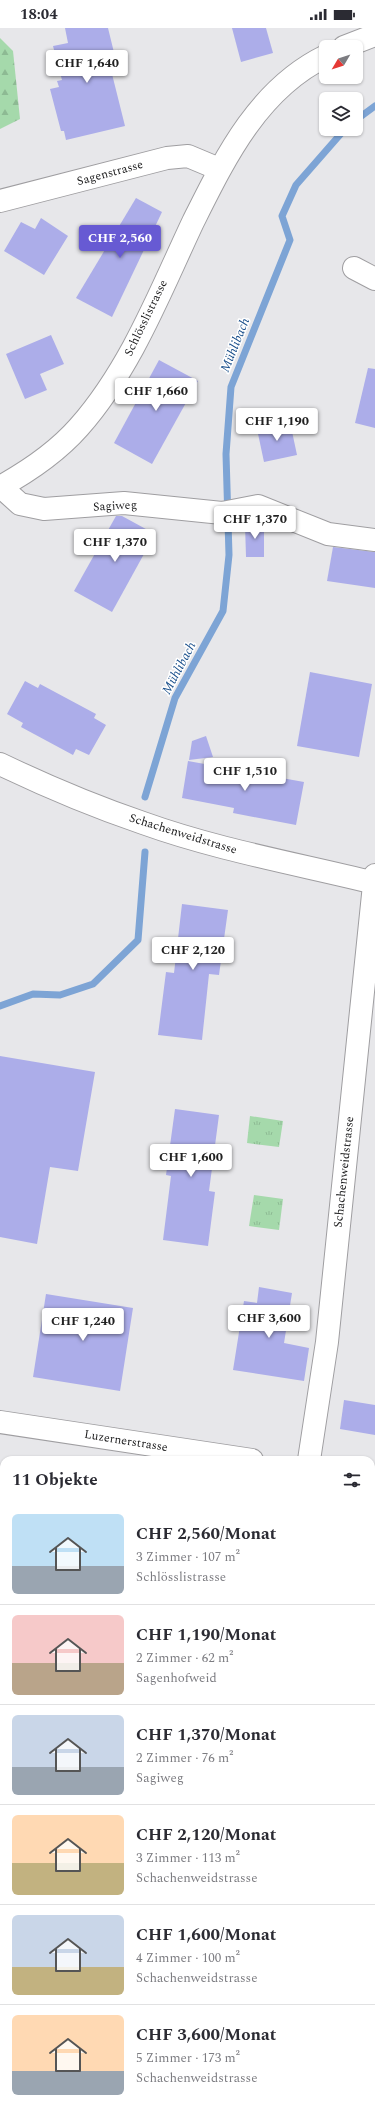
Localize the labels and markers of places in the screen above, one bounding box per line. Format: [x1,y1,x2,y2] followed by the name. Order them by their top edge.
[41,50,133,84] pin: CHF 1,640
[74,225,166,259] pin: CHF 2,560
[110,378,202,412] pin: CHF 1,660
[231,408,323,442] pin: CHF 1,190
[209,506,301,540] pin: CHF 1,370
[69,529,161,563] pin: CHF 1,370
[199,758,291,792] pin: CHF 1,510
[147,937,239,971] pin: CHF 2,120
[145,1144,237,1178] pin: CHF 1,600
[223,1305,315,1339] pin: CHF 3,600
[37,1308,129,1342] pin: CHF 1,240

